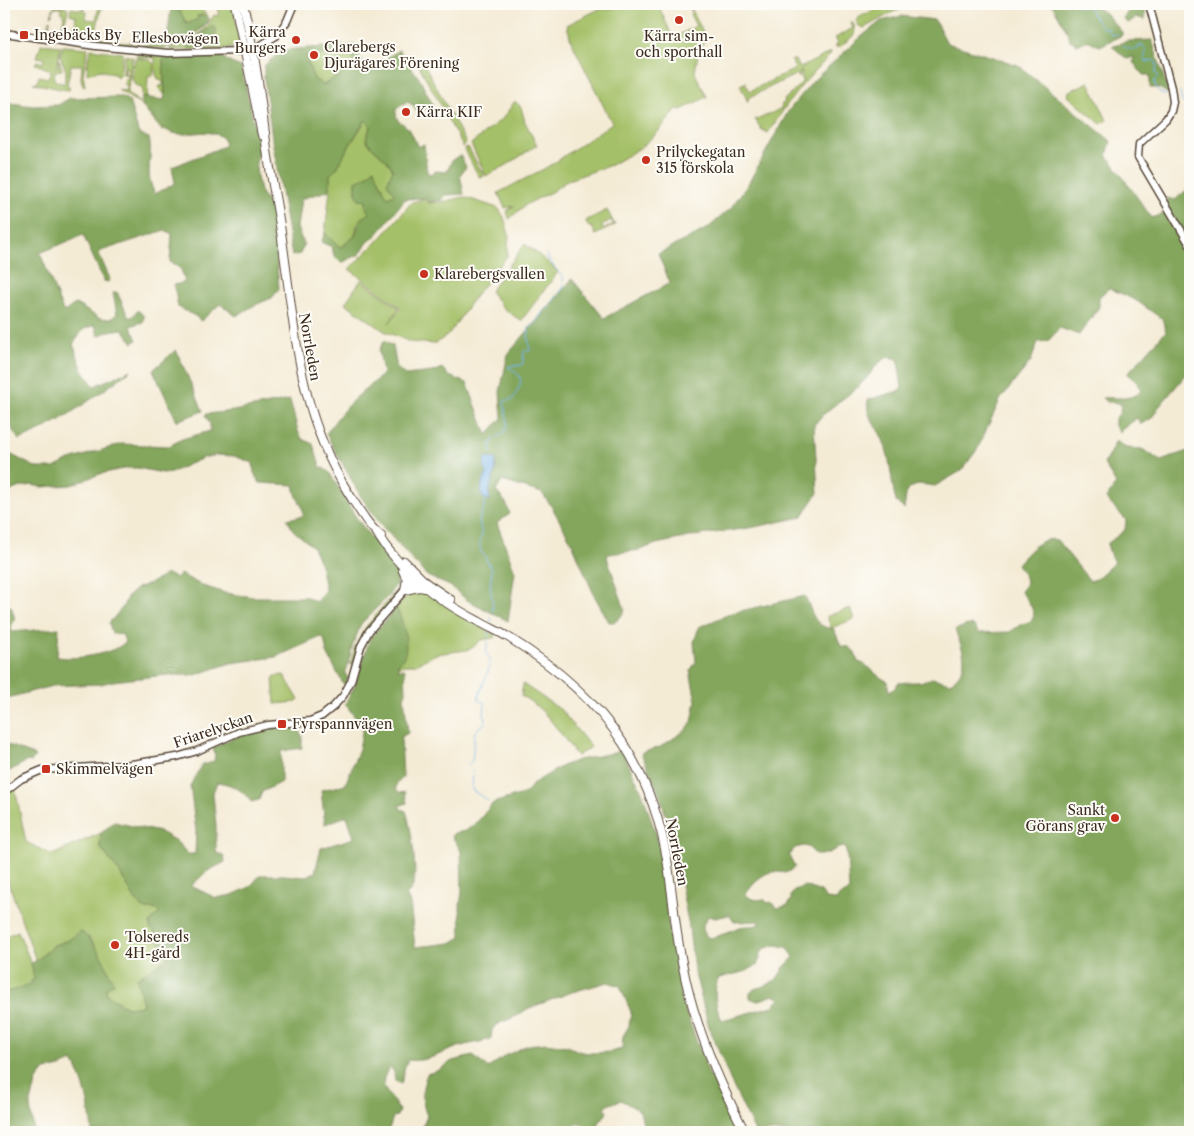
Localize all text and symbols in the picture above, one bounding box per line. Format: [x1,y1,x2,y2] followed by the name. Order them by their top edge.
[673,14,685,26] marker: Kärra sim- och sporthall
[235,23,287,57] place label: Kärra Burgers
[34,26,122,44] place label: Ingebäcks By
[635,27,723,61] place label: Kärra sim- och sporthall
[131,28,219,48] street label: Ellesbovägen
[18,29,30,41] marker: Ingebäcks By
[290,34,302,46] marker: Kärra Burgers
[324,38,460,72] place label: Clarebergs Djurägares Förening
[308,49,320,61] marker: Clarebergs Djurägares Förening
[416,103,482,121] place label: Kärra KIF
[400,106,412,118] marker: Kärra KIF
[656,143,746,177] place label: Prilyckegatan 315 förskola
[640,154,652,166] marker: Prilyckegatan 315 förskola
[434,265,545,283] place label: Klarebergsvallen
[418,268,430,280] marker: Klarebergsvallen
[295,312,325,383] street label: Norrleden
[171,708,255,752] street label: Friarelyckan
[292,715,393,733] place label: Fyrspannvägen
[276,718,288,730] marker: Fyrspannvägen
[56,760,153,778] place label: Skimmelvägen
[40,763,52,775] marker: Skimmelvägen
[1026,801,1105,835] place label: Sankt Görans grav
[1109,812,1121,824] marker: Sankt Görans grav
[662,817,692,888] street label: Norrleden
[125,928,189,962] place label: Tolsereds 4H-gård
[109,939,121,951] marker: Tolsereds 4H-gård

